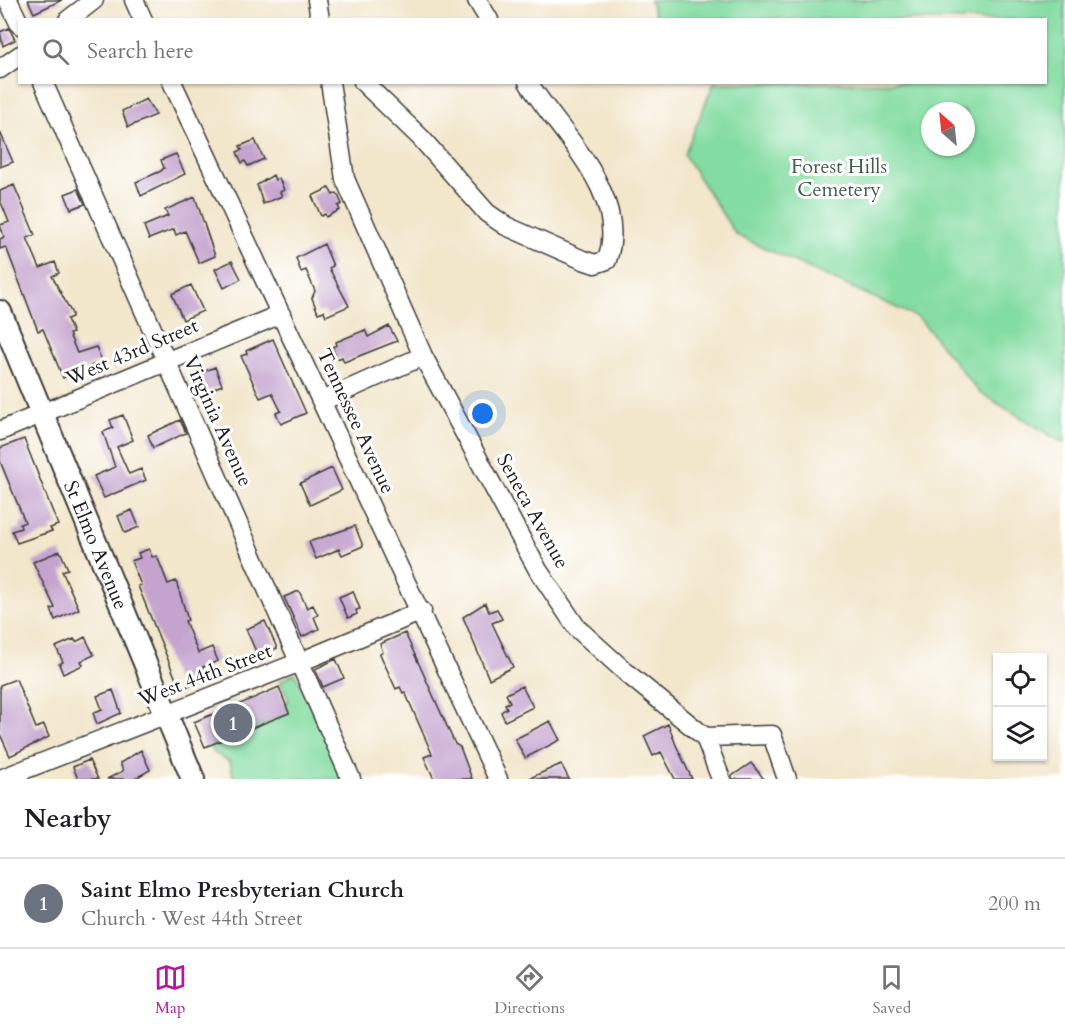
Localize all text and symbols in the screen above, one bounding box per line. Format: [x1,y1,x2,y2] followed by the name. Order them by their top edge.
[18,18,1047,84] search box
[39,35,72,68] icon: search
[87,36,194,66] text: Search here
[921,102,975,156] north arrow
[791,153,887,203] park label: Forest Hills Cemetery
[61,312,203,392] street label: West 43rd Street
[311,344,401,498] street label: Tennessee Avenue
[177,351,259,491] street label: Virginia Avenue
[468,399,497,428] your location
[490,449,576,573] street label: Seneca Avenue
[58,476,135,613] street label: St Elmo Avenue
[133,637,276,713] street label: West 44th Street
[993,653,1047,761] map controls
[993,653,1047,707] button: locate
[214,700,252,746] pin: 1
[993,707,1047,761] button: layers
[24,801,112,836] text: Nearby
[81,875,404,905] text: Saint Elmo Presbyterian Church
[38,890,49,917] text: 1
[988,890,1041,917] text: 200 m
[81,905,302,932] text: Church · West 44th Street
[154,961,187,1019] tab: Map
[494,961,565,1019] tab: Directions
[872,961,911,1019] tab: Saved

